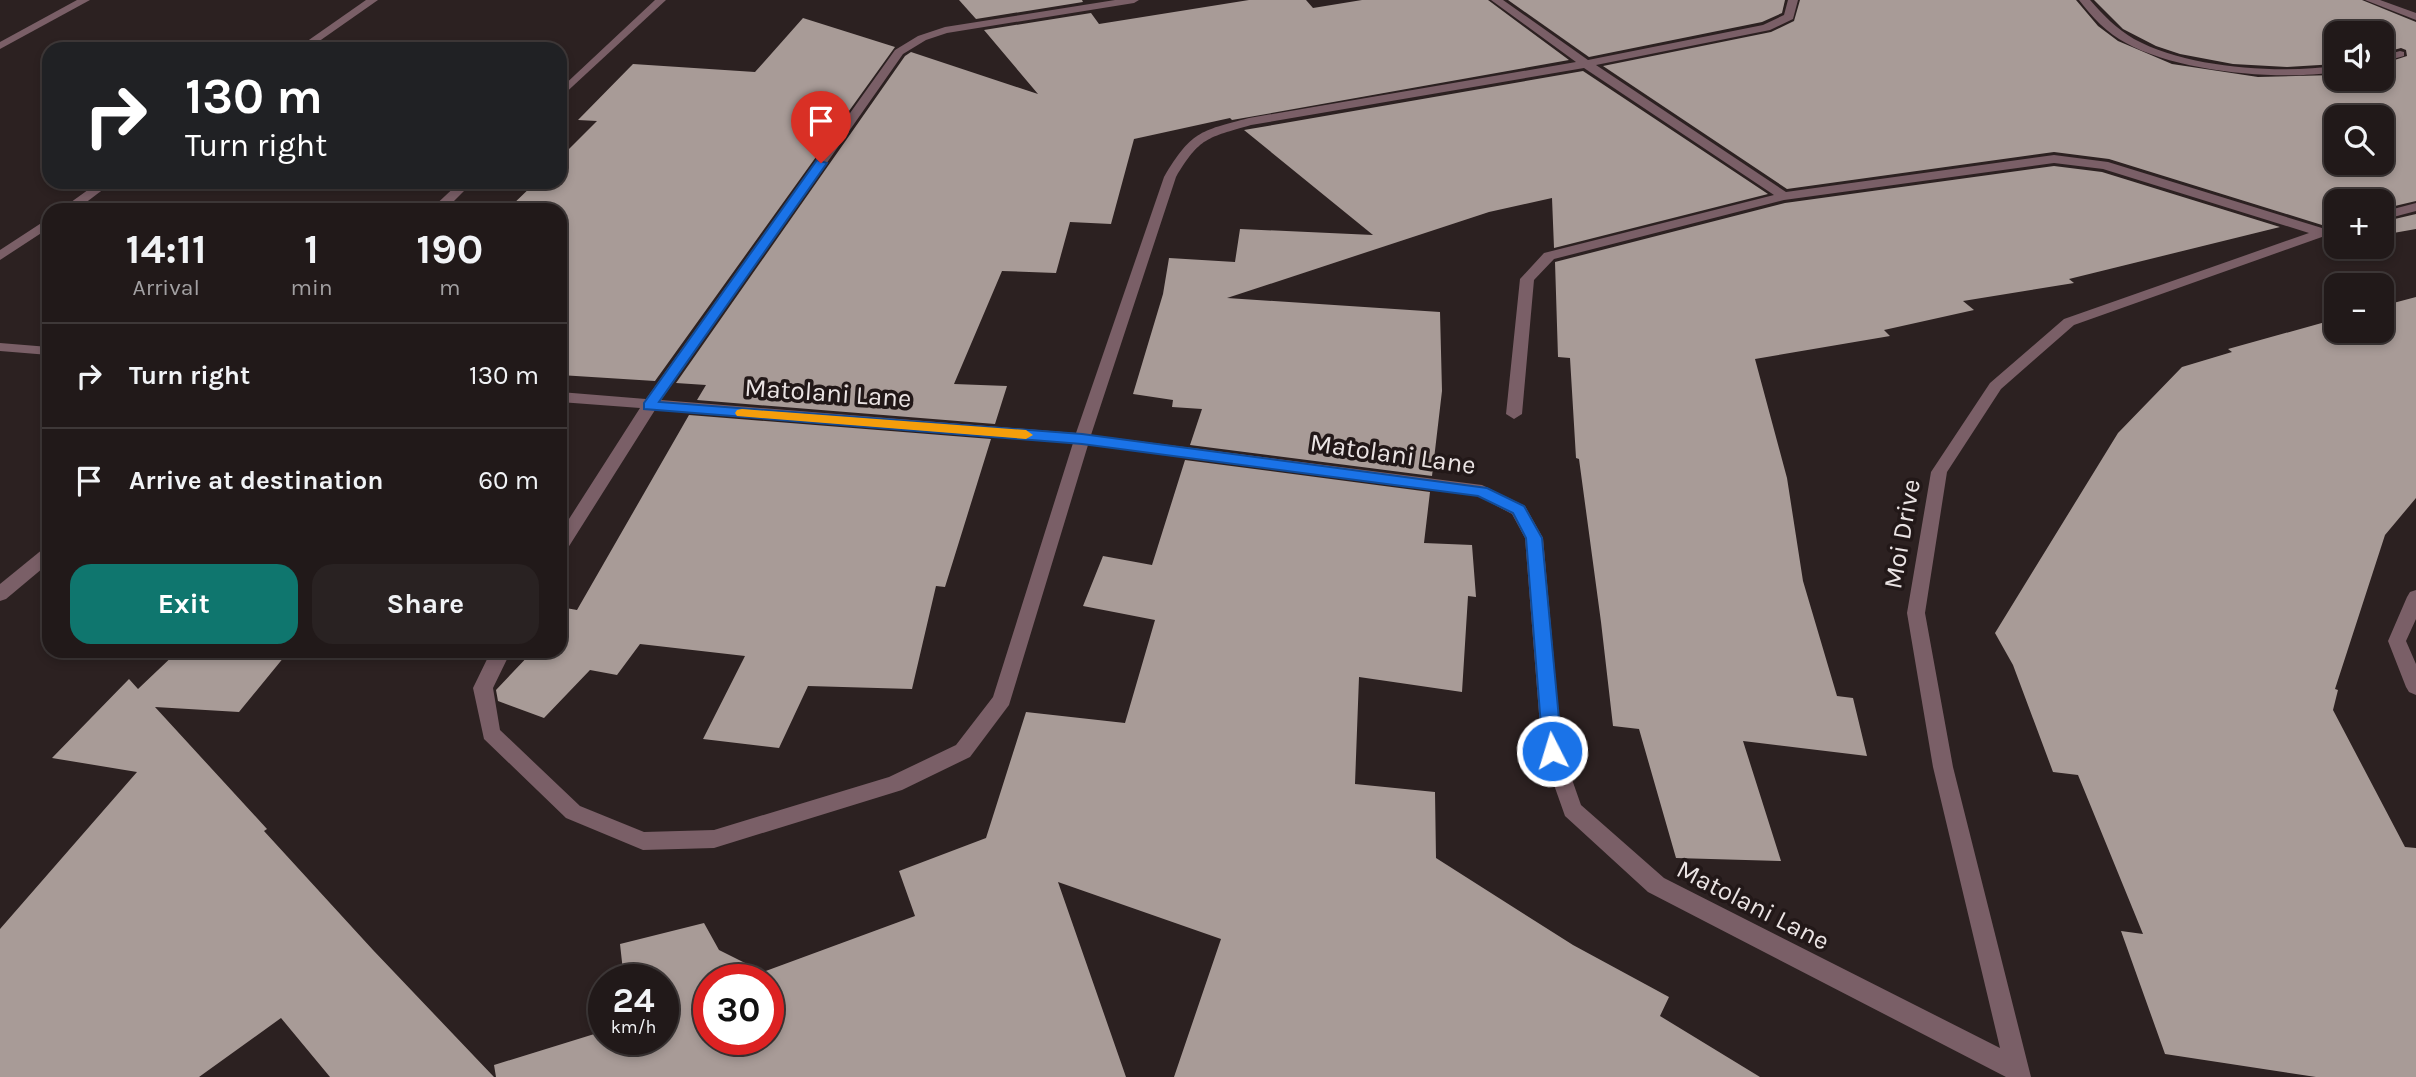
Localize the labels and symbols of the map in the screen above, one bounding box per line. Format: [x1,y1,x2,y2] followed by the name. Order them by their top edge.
[791,91,851,163] pin
[744,372,912,414] street label: Matolani Lane
[1308,427,1478,481] street label: Matolani Lane
[1877,477,1927,591] street label: Moi Drive
[1515,714,1589,788] position arrow
[1672,853,1834,957] street label: Matolani Lane
[693,964,784,1055] speed limit sign: 30

